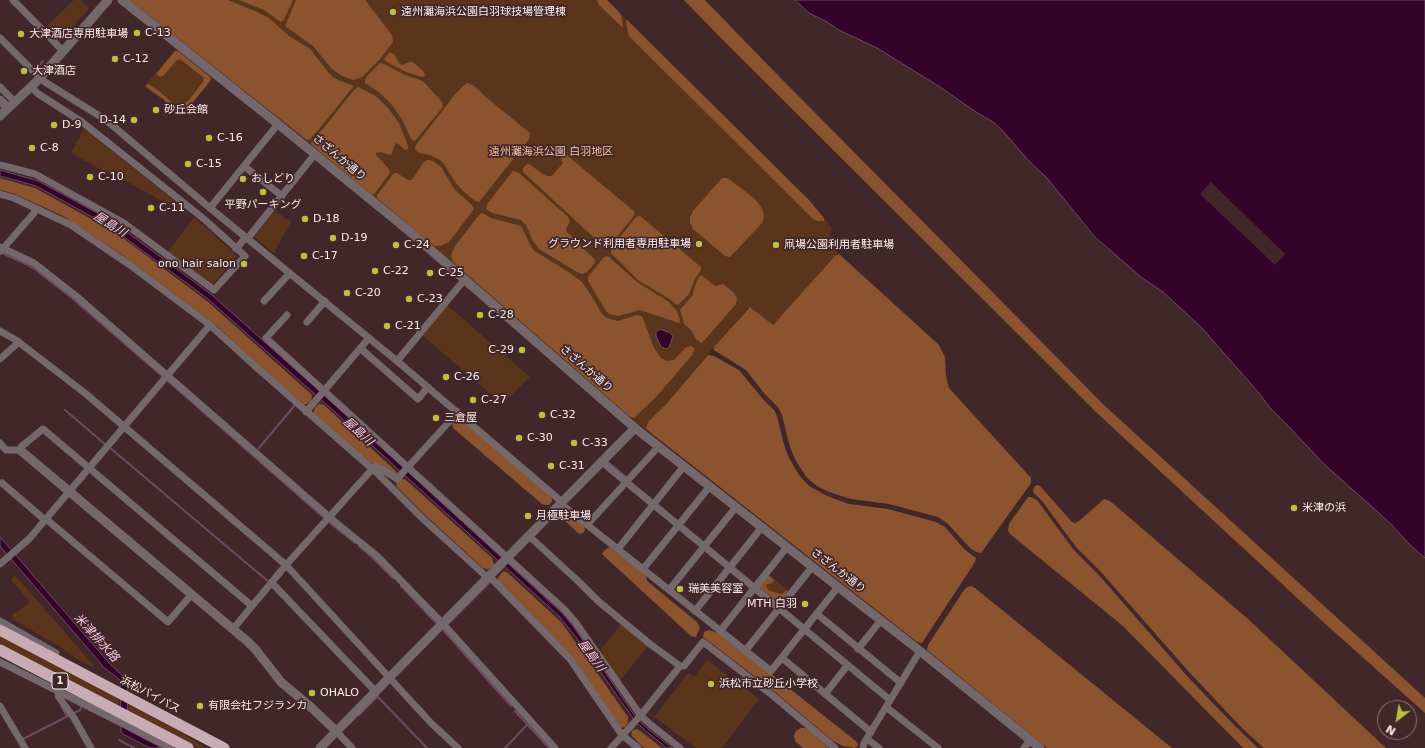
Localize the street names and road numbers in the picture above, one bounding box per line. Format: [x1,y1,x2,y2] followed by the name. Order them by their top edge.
[309,132,369,184] street label: さざんか通り
[557,342,615,396] street label: さざんか通り
[808,545,868,597] street label: さざんか通り
[52,673,68,689] road number: 1
[118,674,182,716] street label: 浜松バイパス

